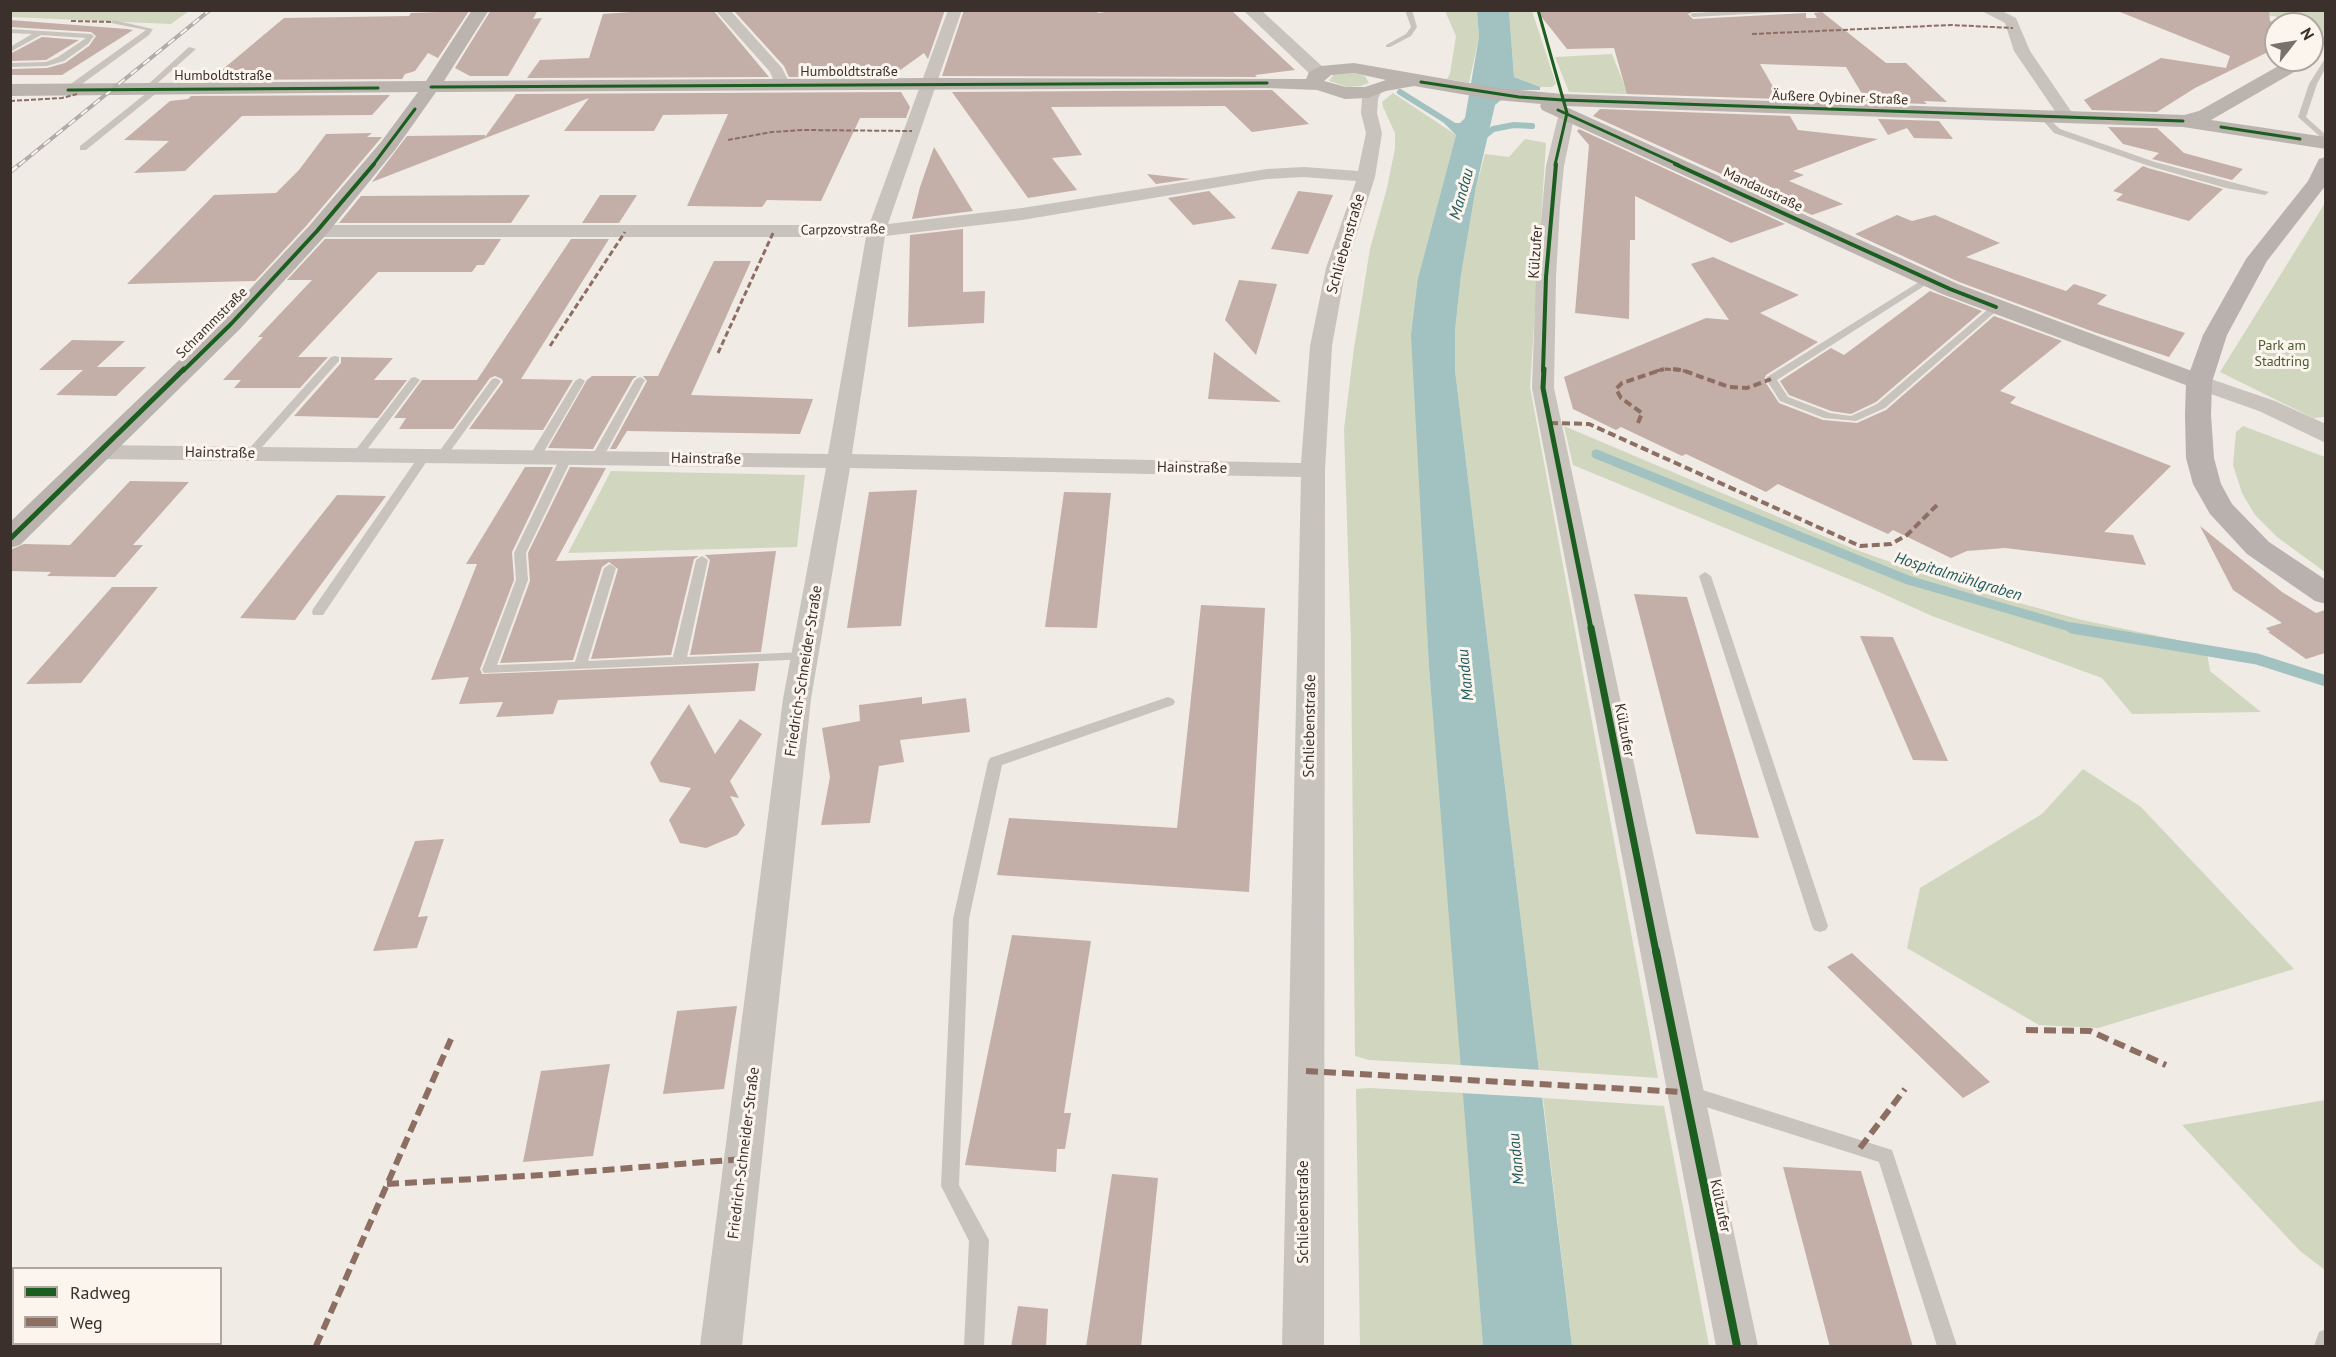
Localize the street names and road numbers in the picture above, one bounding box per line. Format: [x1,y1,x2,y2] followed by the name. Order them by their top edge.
[800,64,898,80] street label: Humboldtstraße
[174,68,272,84] street label: Humboldtstraße
[1772,87,1908,109] street label: Äußere Oybiner Straße
[1721,164,1805,216] street label: Mandaustraße
[1323,192,1369,296] street label: Schliebenstraße
[801,221,885,239] street label: Carpzovstraße
[1525,225,1547,279] street label: Külzufer
[173,284,251,362] street label: Schrammstraße
[185,443,255,463] street label: Hainstraße
[671,449,741,469] street label: Hainstraße
[1157,458,1227,478] street label: Hainstraße
[782,584,826,758] street label: Friedrich-Schneider-Straße
[1300,674,1320,778] street label: Schliebenstraße
[1610,702,1638,758] street label: Külzufer
[725,1066,763,1240] street label: Friedrich-Schneider-Straße
[1295,1160,1313,1264] street label: Schliebenstraße
[1706,1178,1734,1234] street label: Külzufer

